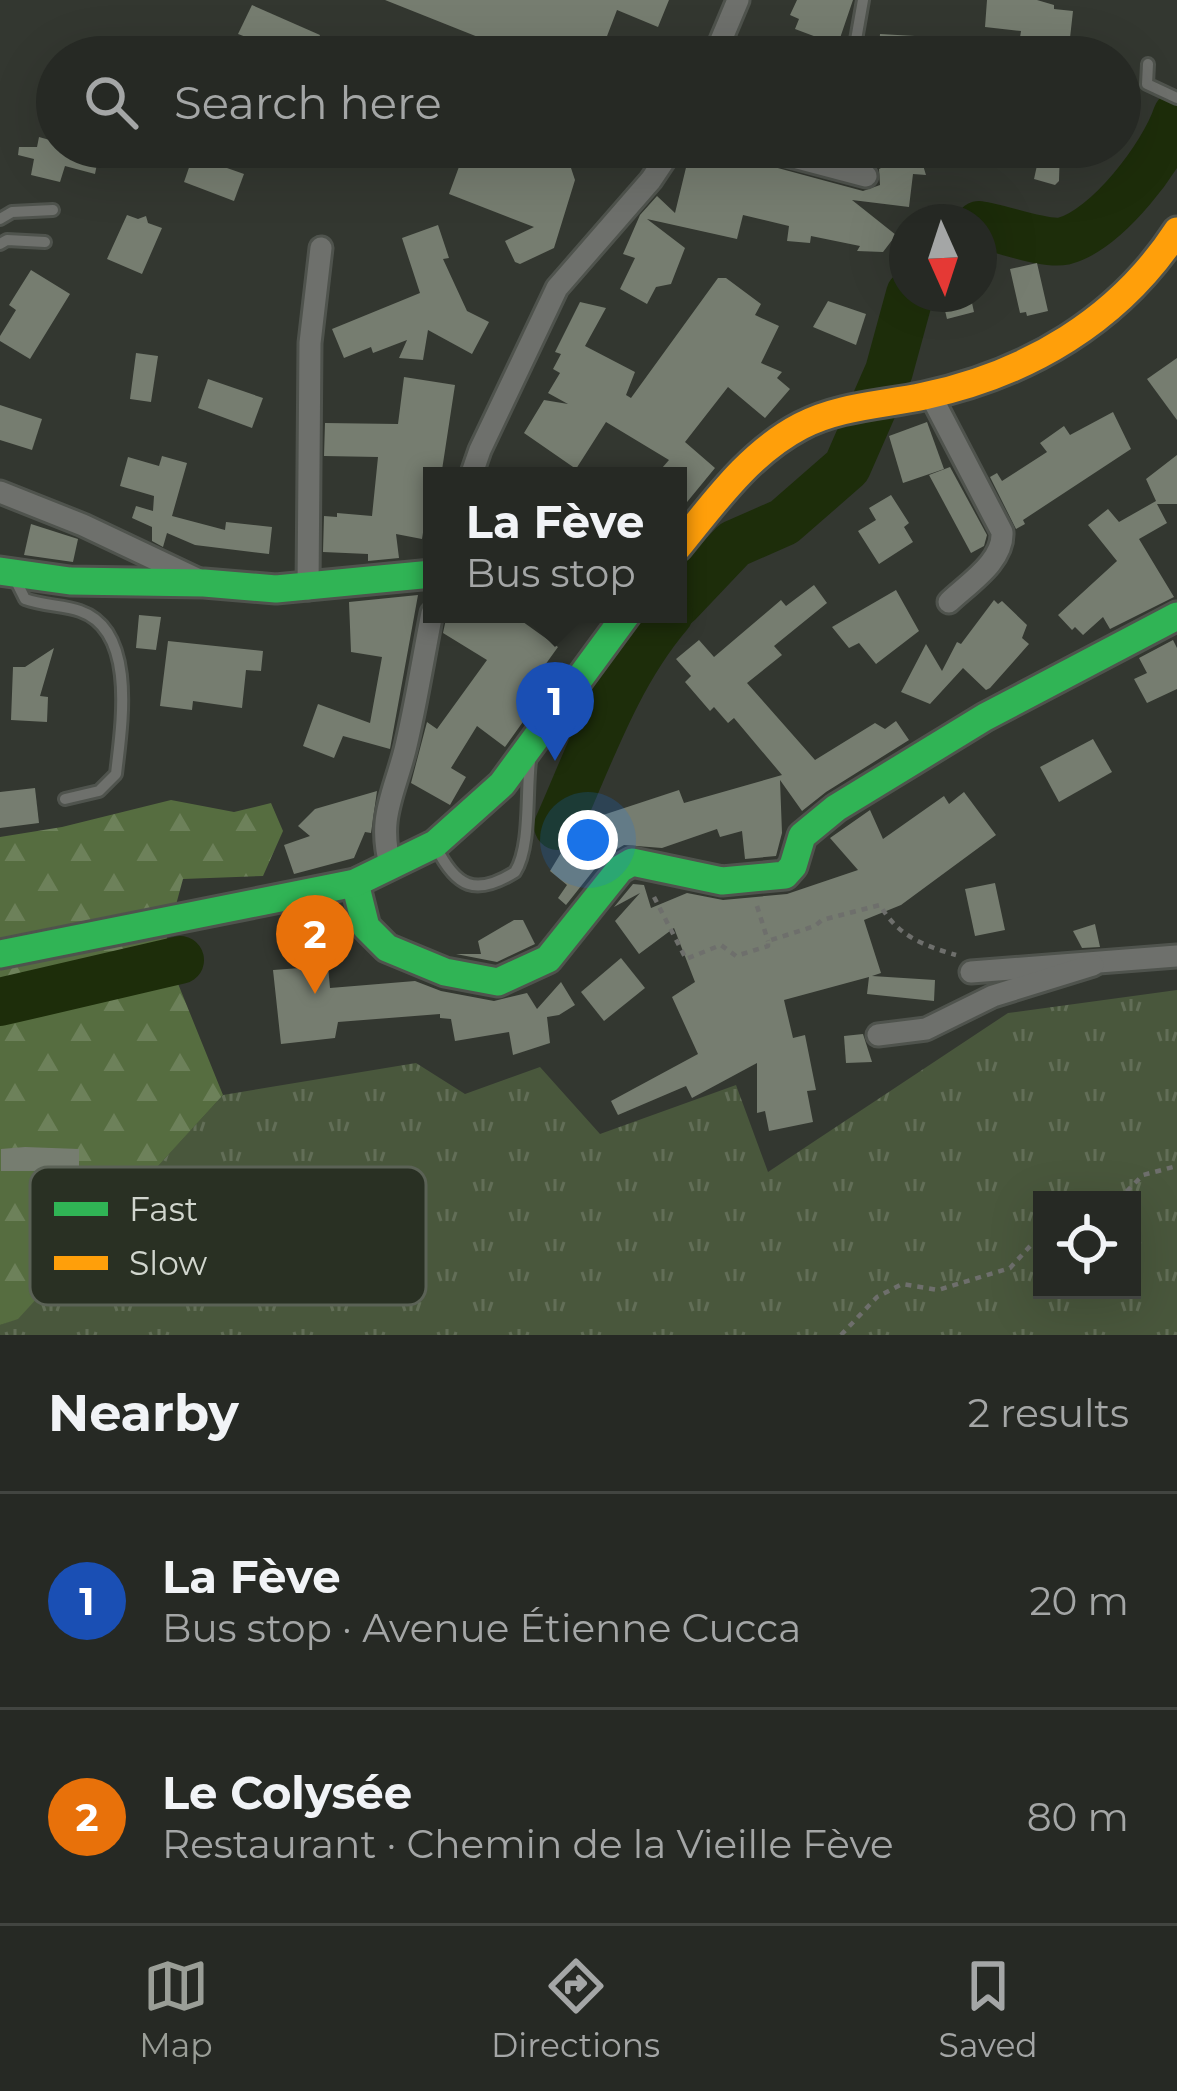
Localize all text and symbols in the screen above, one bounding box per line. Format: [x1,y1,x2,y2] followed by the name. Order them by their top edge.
[36,36,1141,168] search box
[78,69,144,135] icon: search
[174,75,442,130] text: Search here
[889,204,997,312] north arrow
[423,467,687,623] popup
[466,494,644,549] text: La Fève
[466,549,636,597] text: Bus stop
[516,662,594,761] pin: 1
[558,810,618,870] your location
[276,895,354,994] pin: 2
[30,1167,426,1305] legend
[129,1189,198,1229] text: Fast
[1033,1191,1141,1299] map controls
[1033,1191,1141,1299] button: locate
[129,1243,207,1283] text: Slow
[48,1382,239,1444] text: Nearby
[968,1389,1129,1437] text: 2 results
[162,1549,341,1604] text: La Fève
[79,1577,95,1625] text: 1
[1030,1577,1129,1625] text: 20 m
[162,1604,801,1652] text: Bus stop · Avenue Étienne Cucca
[162,1765,412,1820] text: Le Colysée
[75,1793,99,1841] text: 2
[1027,1793,1129,1841] text: 80 m
[162,1820,894,1868] text: Restaurant · Chemin de la Vieille Fève
[139,1953,213,2065] tab: Map
[491,1953,660,2065] tab: Directions
[939,1953,1038,2065] tab: Saved

